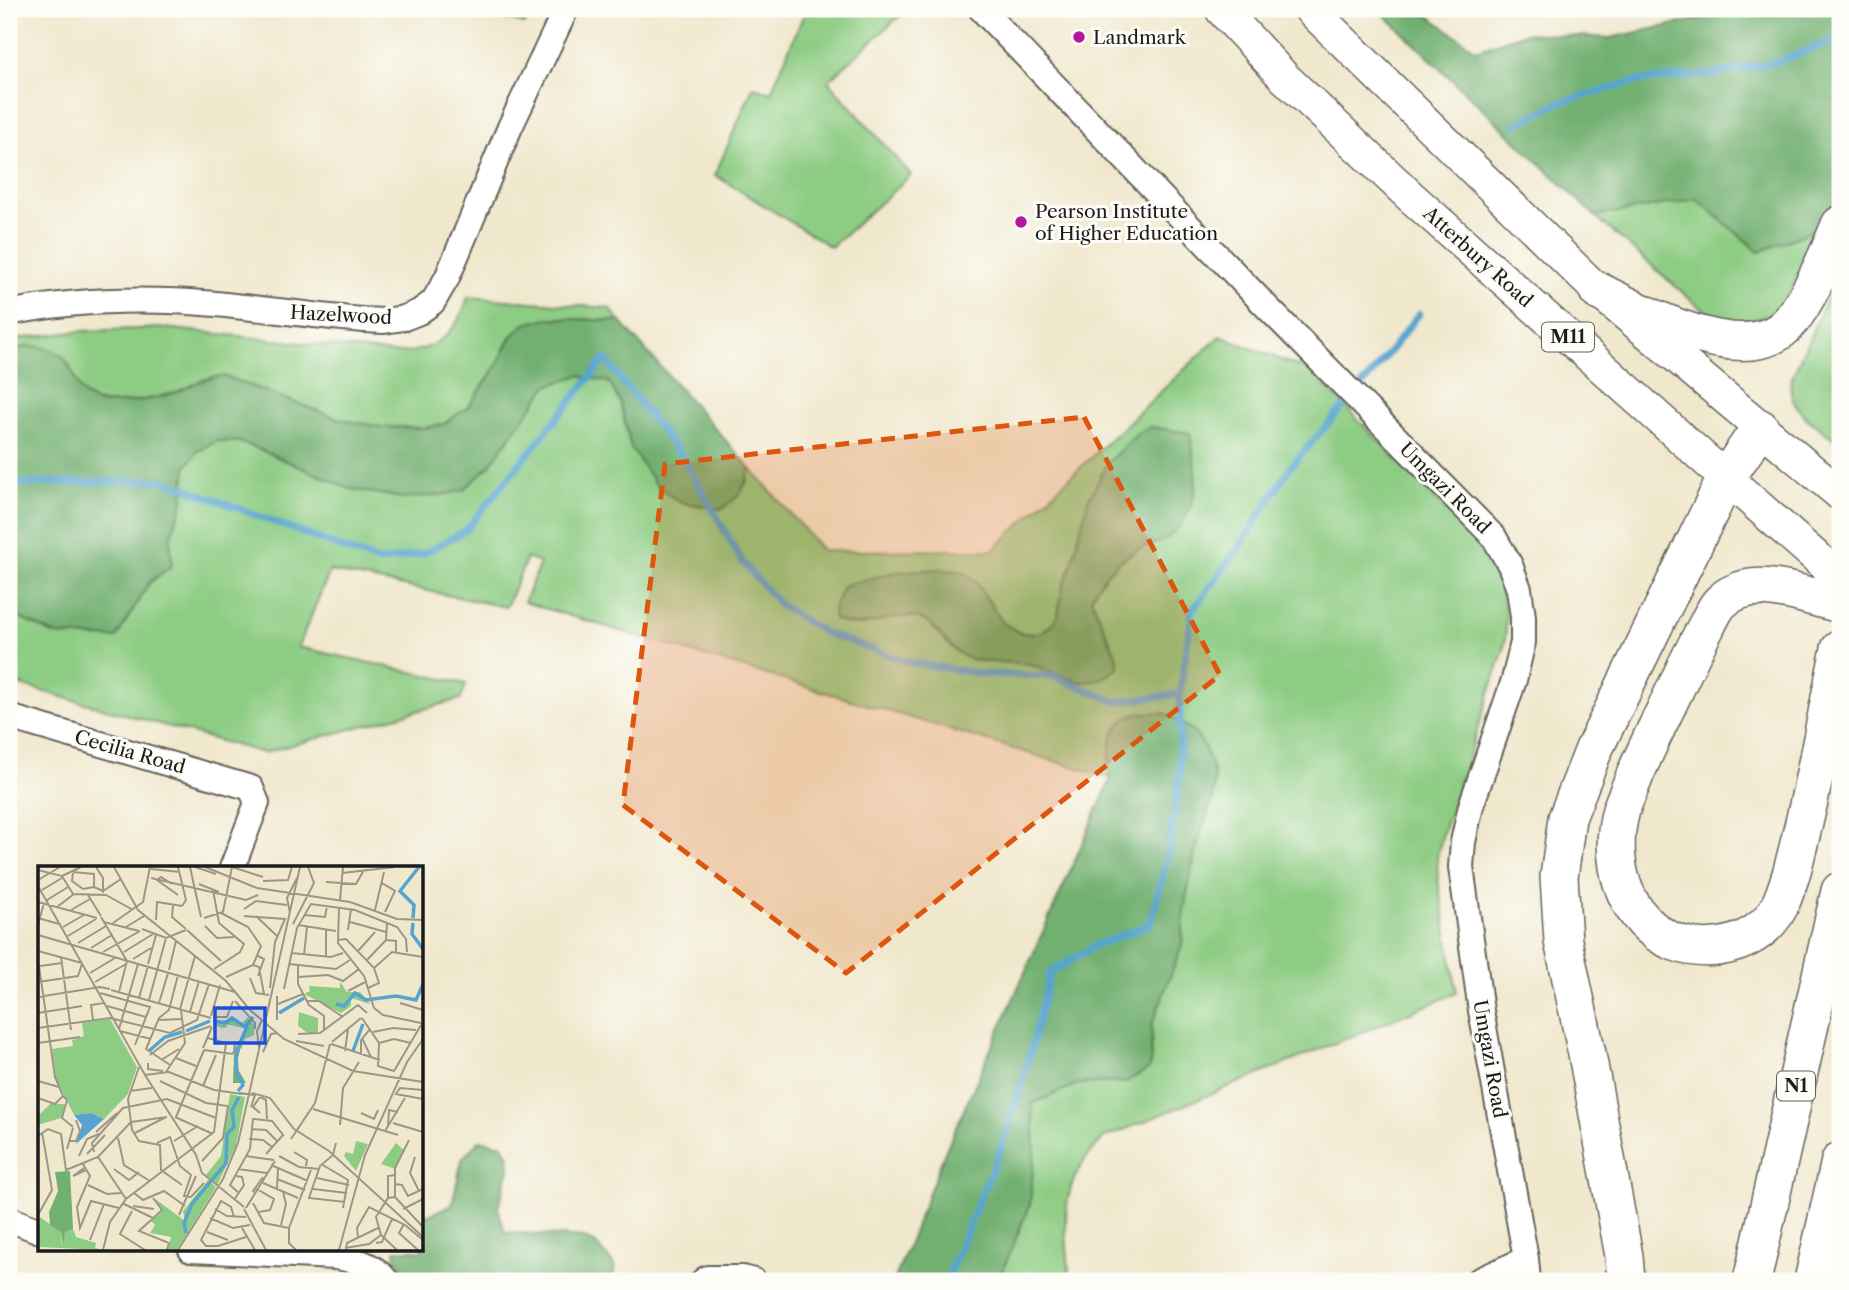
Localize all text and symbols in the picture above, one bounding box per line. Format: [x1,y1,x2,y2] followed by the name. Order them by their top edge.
[1093,26,1187,49] place label: Landmark
[1071,29,1087,45] marker: Landmark
[1035,200,1218,245] place label: Pearson Institute of Higher Education
[1418,201,1538,312] street label: Atterbury Road
[1013,214,1029,230] marker: Pearson Institute of Higher Education
[289,301,393,329] street label: Hazelwood
[1542,323,1594,352] road number: M11
[1395,438,1496,539] street label: Umgazi Road
[72,725,189,779] street label: Cecilia Road
[38,866,424,1252] inset map
[1468,998,1512,1120] street label: Umgazi Road
[1777,1072,1815,1100] road number: N1

